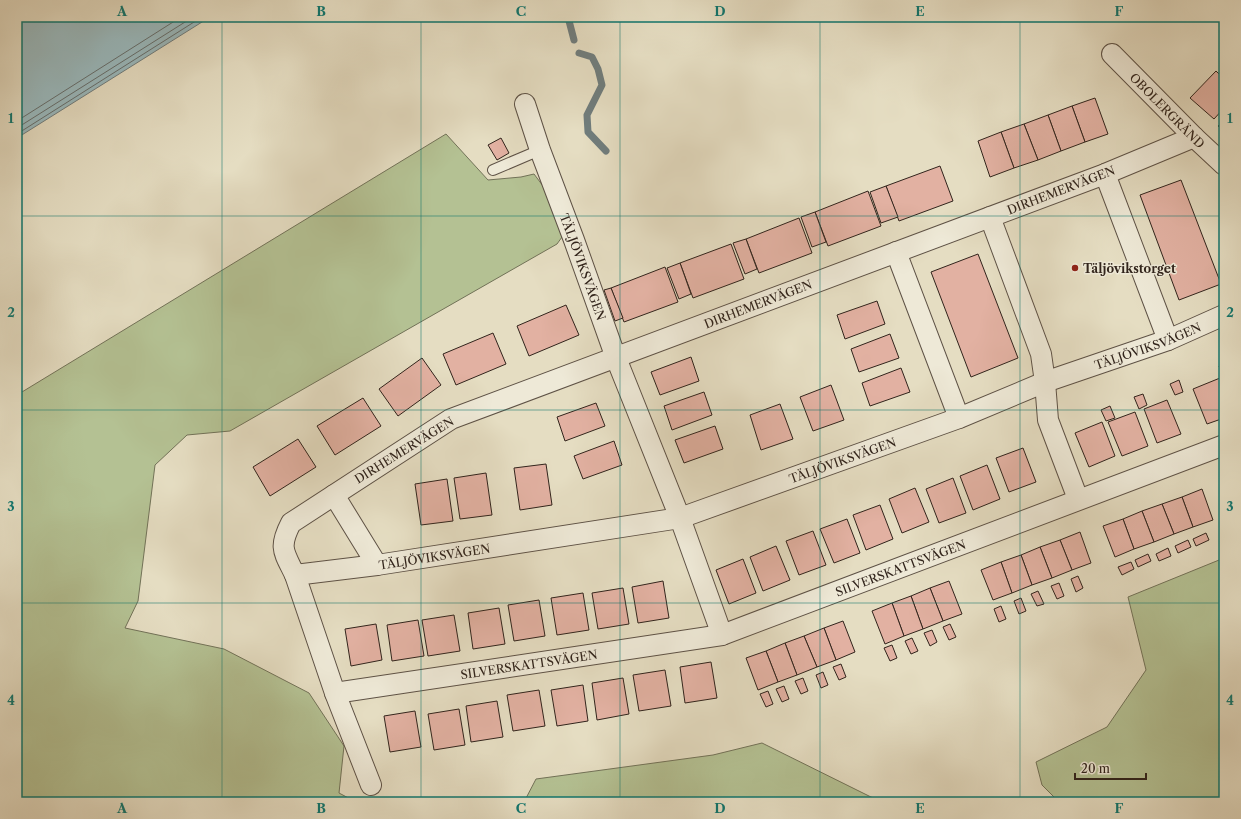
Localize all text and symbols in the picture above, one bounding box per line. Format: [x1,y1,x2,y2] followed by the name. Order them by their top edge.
[116,3,128,19] text: A
[316,3,326,19] text: B
[516,3,526,19] text: C
[714,3,726,19] text: D
[915,3,925,19] text: E
[1115,3,1124,19] text: F
[1127,69,1208,151] street label: OBOLERGRÄND
[8,110,14,126] text: 1
[1227,110,1233,126] text: 1
[1005,162,1117,217] street label: DIRHEMERVÄGEN
[557,211,609,322] street label: TÄLJÖVIKSVÄGEN
[1083,261,1176,276] place label: Täljövikstorget
[1070,263,1080,273] marker: Täljövikstorget
[702,276,814,331] street label: DIRHEMERVÄGEN
[7,304,15,320] text: 2
[1226,304,1234,320] text: 2
[1092,319,1203,372] street label: TÄLJÖVIKSVÄGEN
[351,412,456,487] street label: DIRHEMERVÄGEN
[787,434,898,486] street label: TÄLJÖVIKSVÄGEN
[7,498,15,514] text: 3
[1226,498,1234,514] text: 3
[833,536,968,599] street label: SILVERSKATTSVÄGEN
[378,540,491,572] street label: TÄLJÖVIKSVÄGEN
[459,646,598,682] street label: SILVERSKATTSVÄGEN
[7,692,15,708] text: 4
[1226,692,1234,708] text: 4
[1075,755,1146,781] scale bar
[1081,761,1110,776] text: 20 m
[116,800,128,816] text: A
[316,800,326,816] text: B
[516,800,526,816] text: C
[714,800,726,816] text: D
[915,800,925,816] text: E
[1115,800,1124,816] text: F

